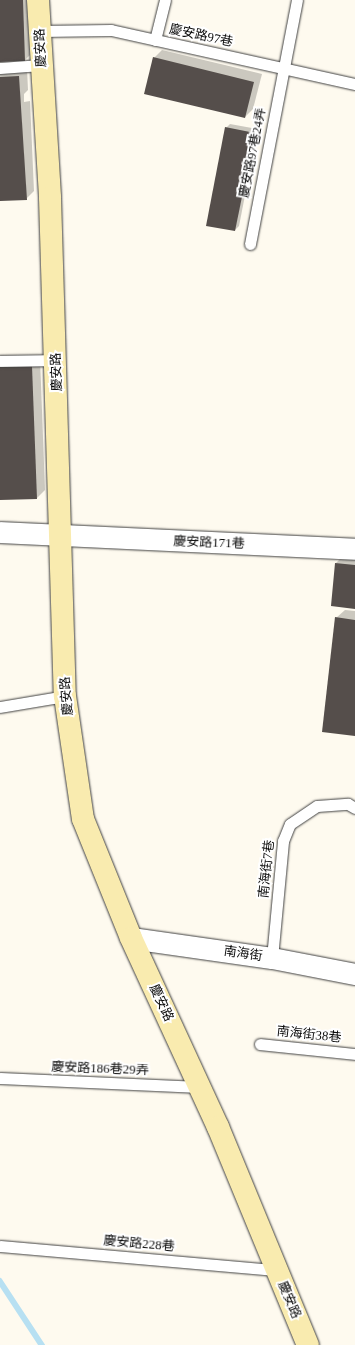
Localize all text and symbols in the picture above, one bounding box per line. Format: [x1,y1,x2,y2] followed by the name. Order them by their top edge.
[168,22,234,50] street label: 慶安路97巷
[32,28,50,68] street label: 慶安路
[237,107,269,199] street label: 慶安路97巷24弄
[49,352,65,392] street label: 慶安路
[173,534,245,552] street label: 慶安路171巷
[58,676,76,716] street label: 慶安路
[256,839,278,899] street label: 南海街7巷
[223,944,263,964] street label: 南海街
[146,982,176,1024] street label: 慶安路
[276,1024,342,1046] street label: 南海街38巷
[51,1060,149,1078] street label: 慶安路186巷29弄
[103,1233,175,1255] street label: 慶安路228巷
[274,1279,304,1321] street label: 慶安路

